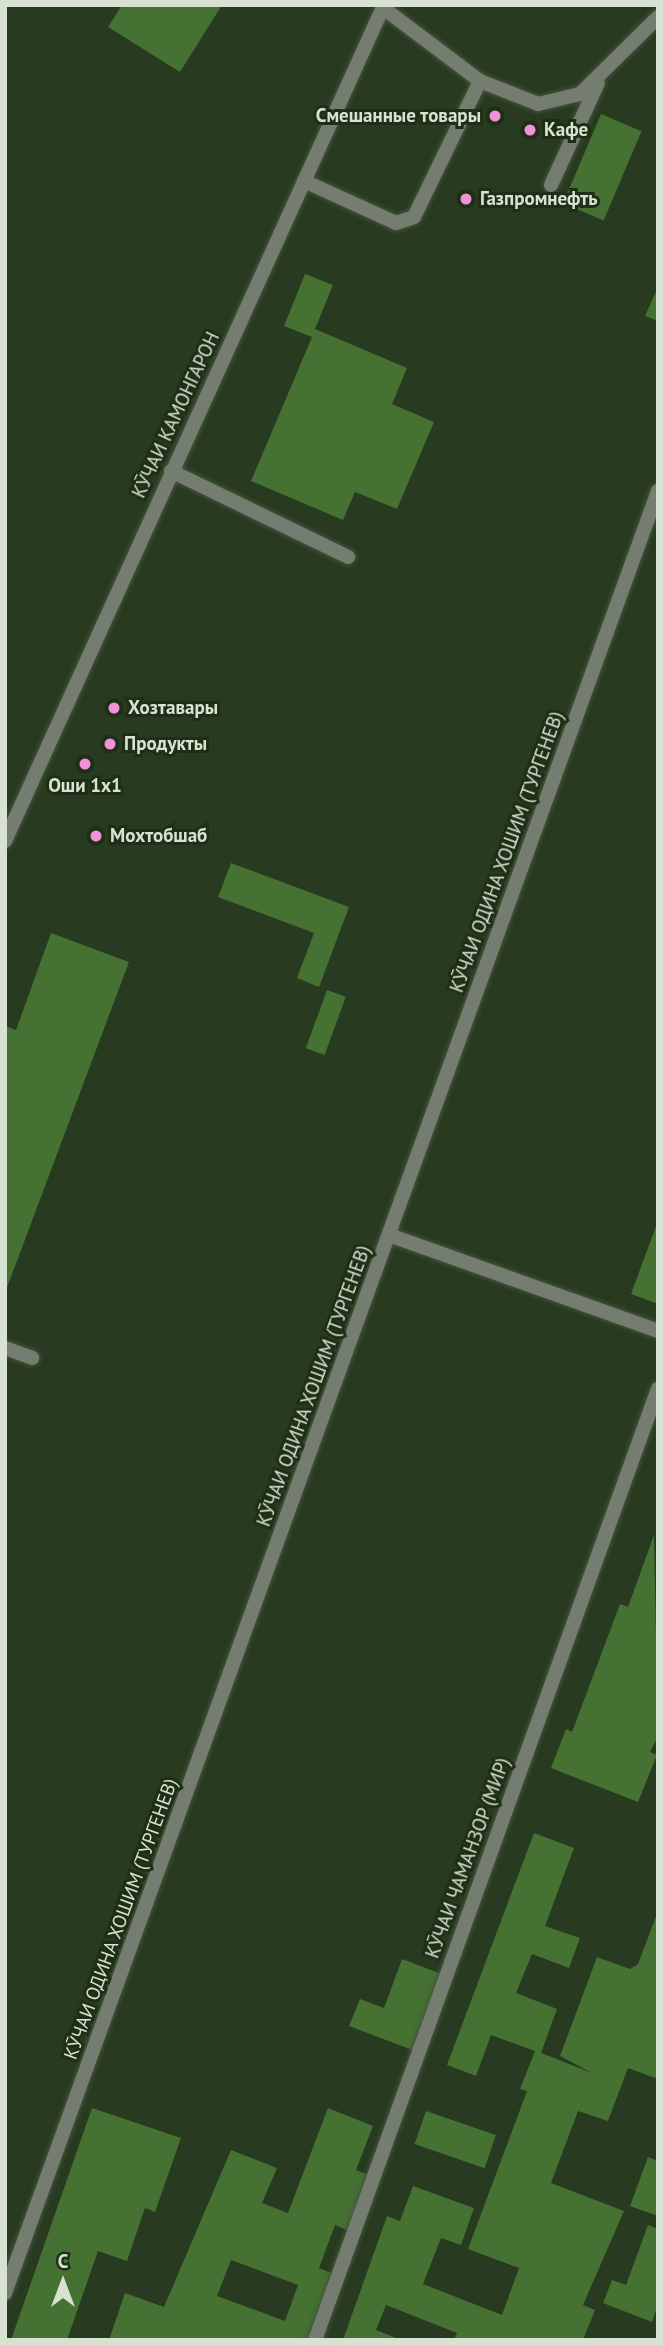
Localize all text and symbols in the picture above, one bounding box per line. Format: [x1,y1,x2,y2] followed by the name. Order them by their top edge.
[315,105,481,127] place label: Смешанные товары
[487,108,503,124] marker: Смешанные товары
[544,119,588,141] place label: Кафе
[522,122,538,138] marker: Кафе
[480,188,597,210] place label: Газпромнефть
[458,191,474,207] marker: Газпромнефть
[128,328,224,502] street label: КӮЧАИ КАМОНГАРОН
[128,697,218,719] place label: Хозтавары
[106,700,122,716] marker: Хозтавары
[445,708,569,996] street label: КӮЧАИ ОДИНА ХОШИМ (ТУРГЕНЕВ)
[124,733,207,755] place label: Продукты
[102,736,118,752] marker: Продукты
[77,756,93,772] marker: Оши 1x1
[48,775,122,797] place label: Оши 1x1
[110,825,207,847] place label: Мохтобшаб
[88,828,104,844] marker: Мохтобшаб
[252,1242,376,1530] street label: КӮЧАИ ОДИНА ХОШИМ (ТУРГЕНЕВ)
[421,1754,515,1962] street label: КӮЧАИ ЧАМАНЗОР (МИР)
[59,1775,183,2063] street label: КӮЧАИ ОДИНА ХОШИМ (ТУРГЕНЕВ)
[28,2247,98,2317] north arrow
[58,2249,68,2273] text: С

